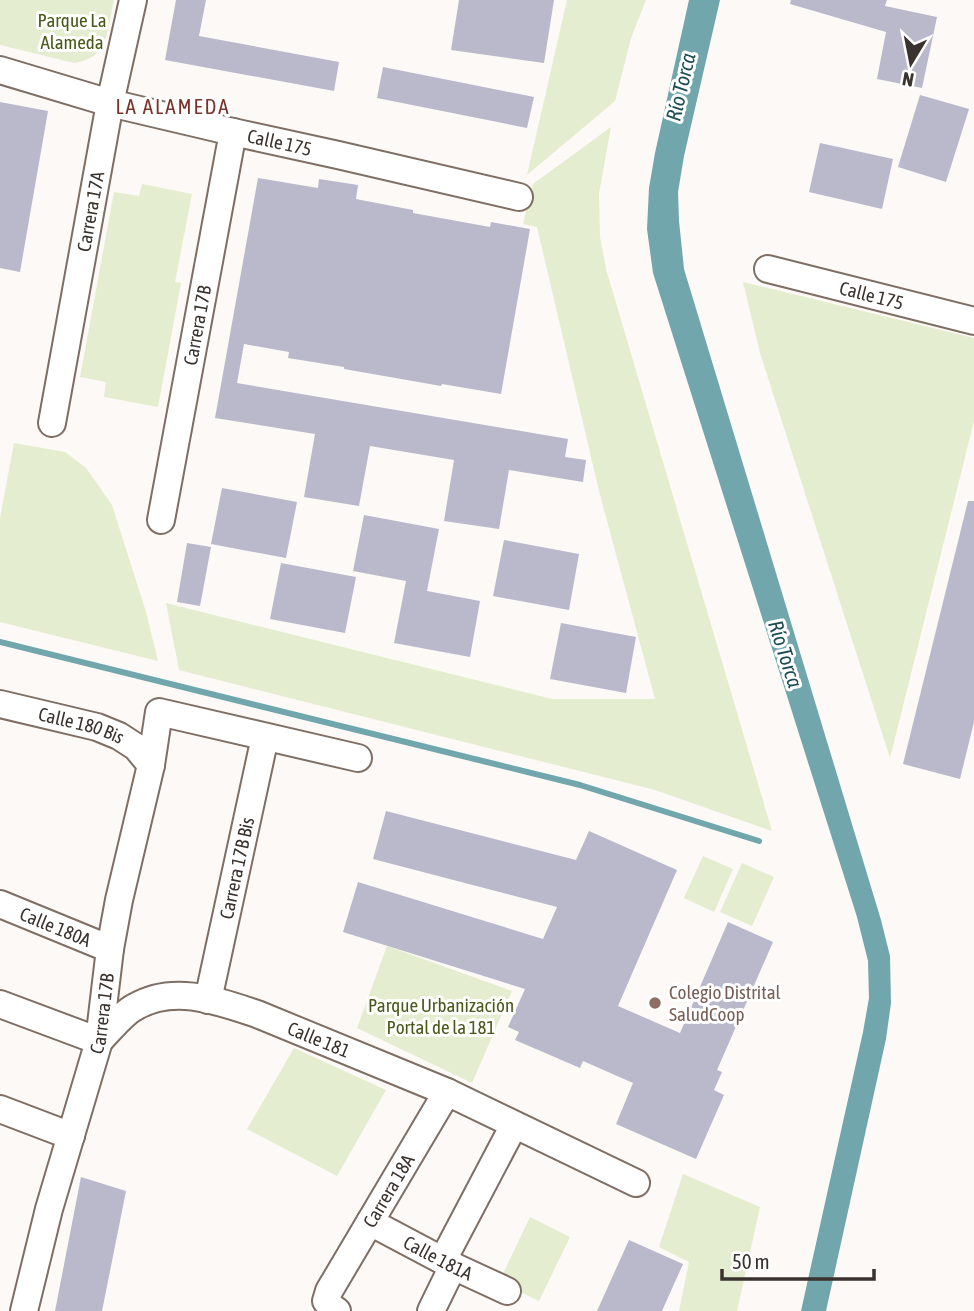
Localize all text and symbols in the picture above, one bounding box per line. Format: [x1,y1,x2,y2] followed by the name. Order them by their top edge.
[38,9,106,53] park label: Parque La Alameda
[876,28,946,98] north arrow
[661,50,700,123] water label: Río Torca
[901,68,915,92] text: N
[115,94,231,118] district label: LA ALAMEDA
[245,124,314,160] street label: Calle 175
[72,169,109,253] street label: Carrera 17A
[837,277,906,314] street label: Calle 175
[179,284,215,367] street label: Carrera 17B
[764,617,808,690] water label: Río Torca
[36,703,129,748] street label: Calle 180 Bis
[215,815,258,921] street label: Carrera 17B Bis
[17,902,95,951] street label: Calle 180A
[85,972,118,1056] street label: Carrera 17B
[669,981,781,1025] place label: Colegio Distrital SaludCoop
[368,994,514,1038] park label: Parque Urbanización Portal de la 181
[647,995,663,1011] marker: Colegio Distrital SaludCoop
[284,1017,353,1062] street label: Calle 181
[358,1150,419,1231] street label: Carrera 18A
[400,1231,477,1285] street label: Calle 181A
[722,1238,874,1282] scale bar
[732,1249,770,1273] text: 50 m

